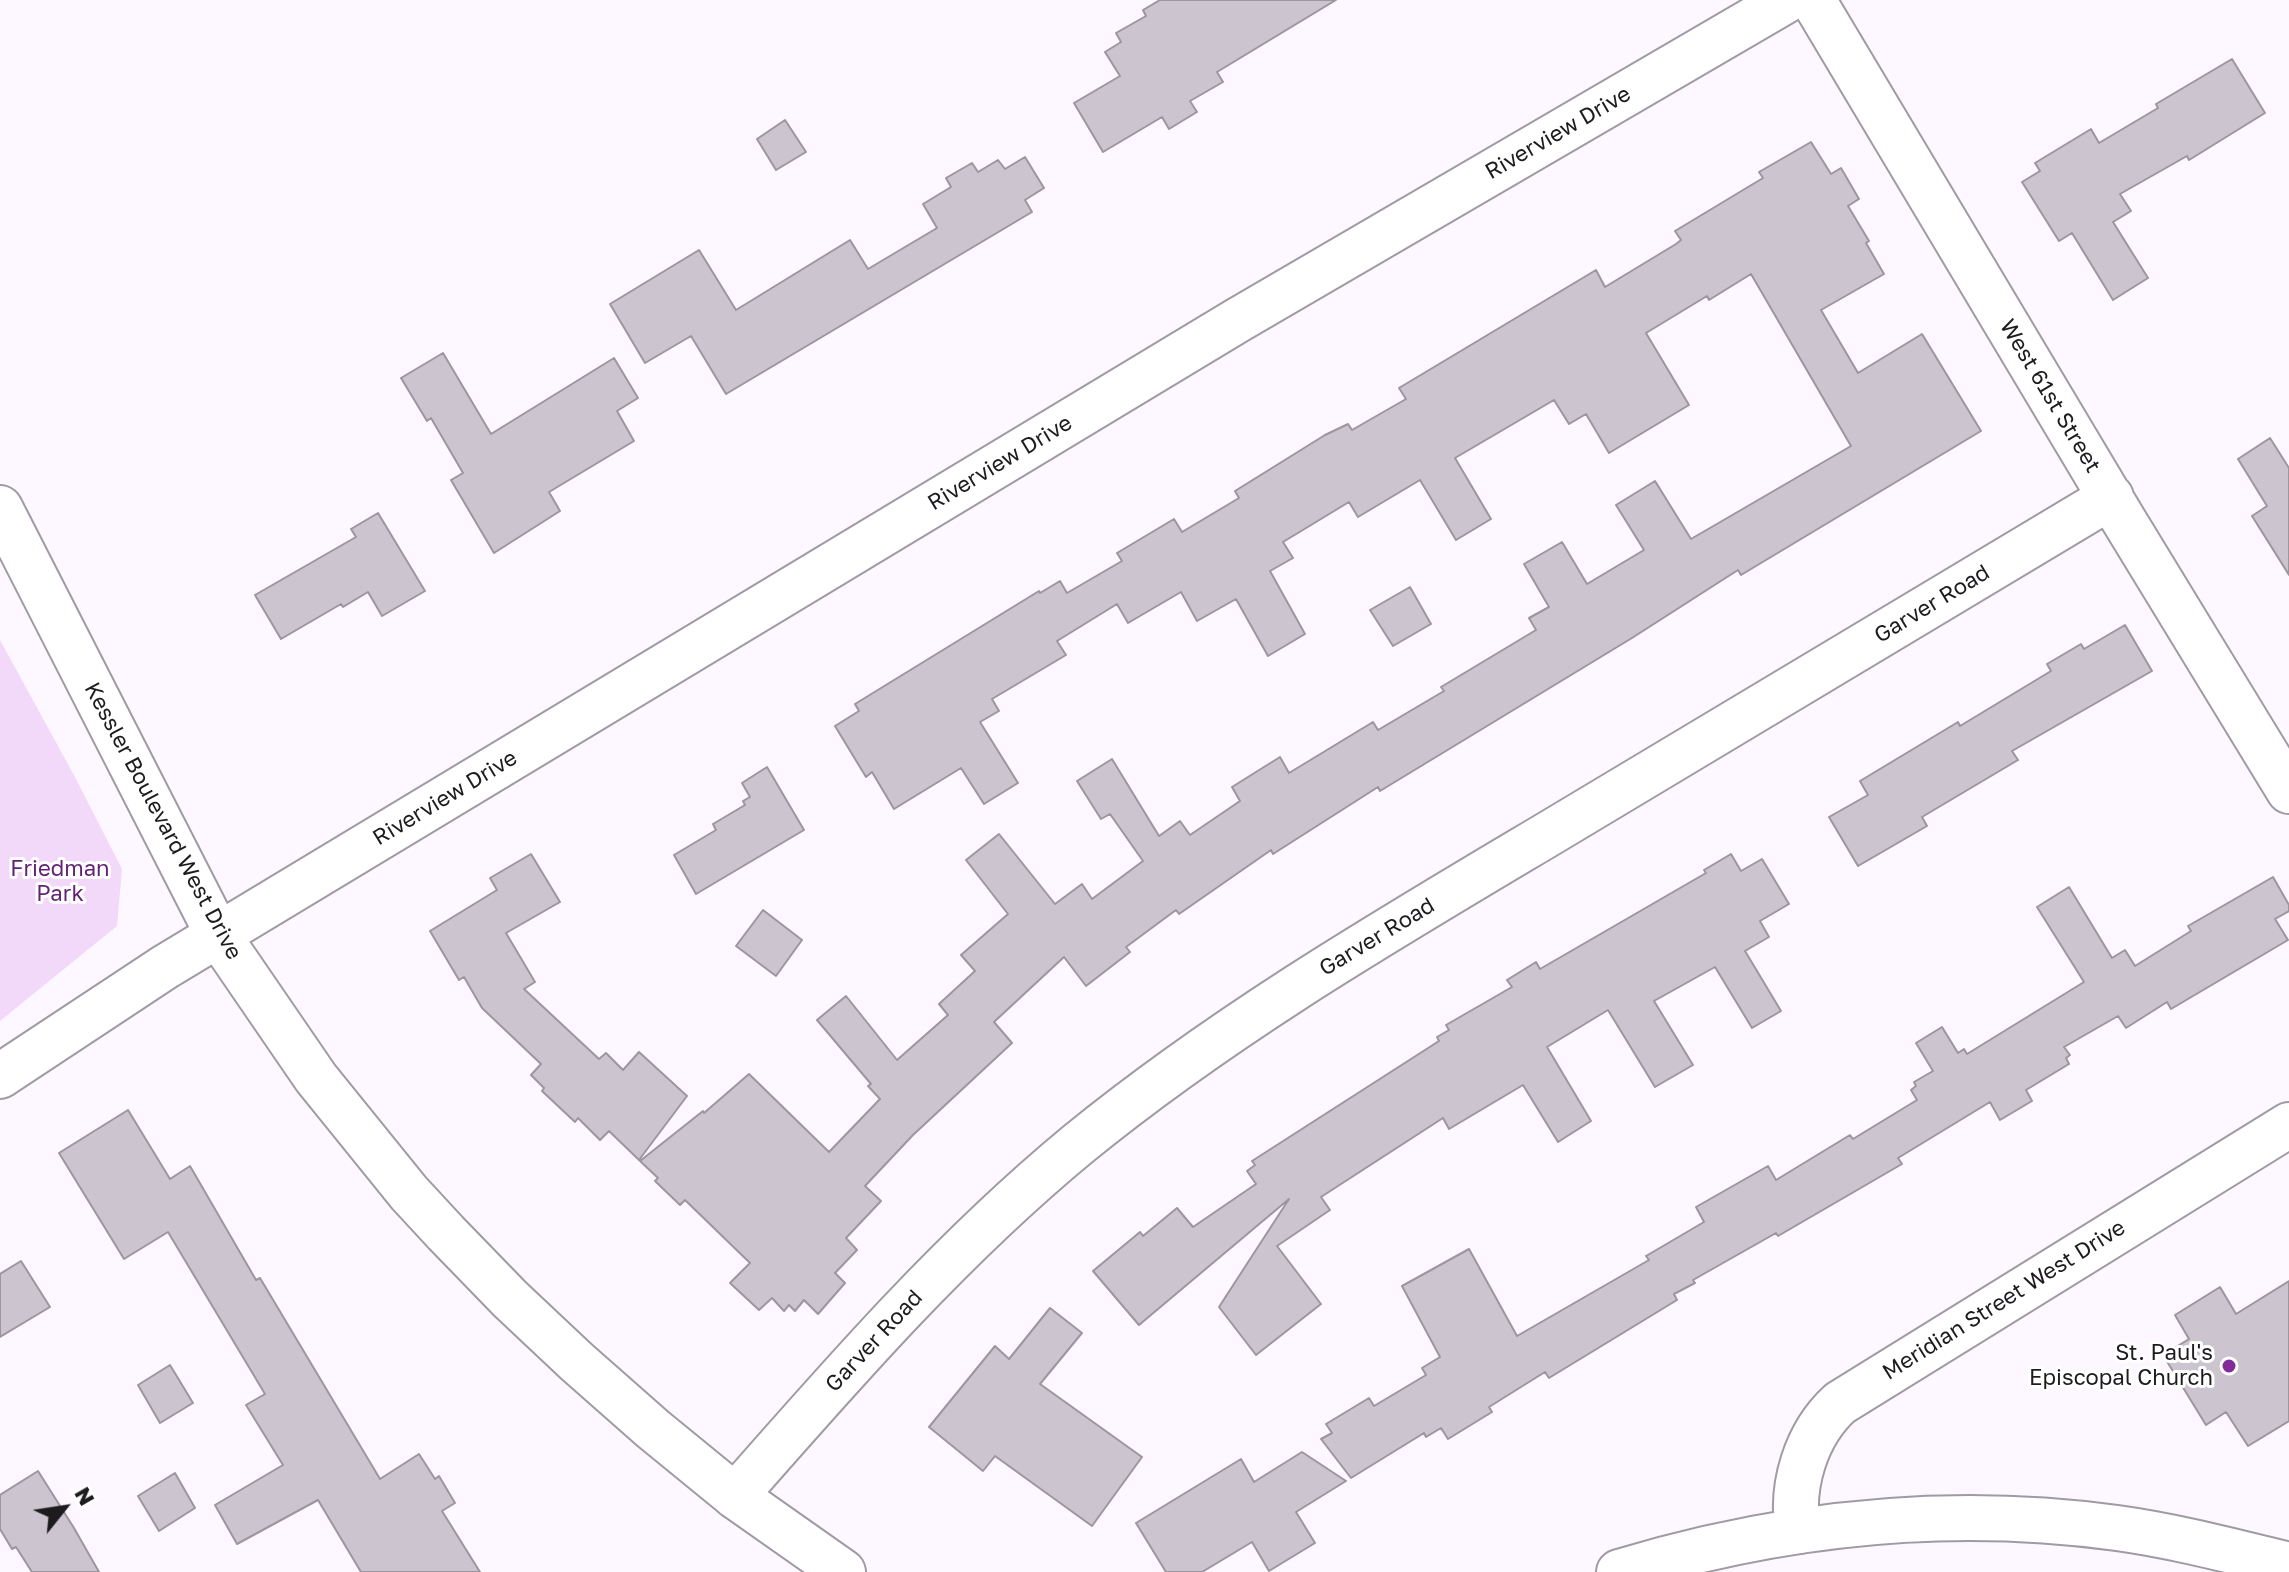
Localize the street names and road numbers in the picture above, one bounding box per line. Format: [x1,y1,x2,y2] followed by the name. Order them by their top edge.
[1481,81,1635,185] street label: Riverview Drive
[1994,315,2106,477] street label: West 61st Street
[923,410,1077,516] street label: Riverview Drive
[1870,559,1994,649] street label: Garver Road
[79,678,247,964] street label: Kessler Boulevard West Drive
[368,745,522,851] street label: Riverview Drive
[1315,892,1439,982] street label: Garver Road
[1878,1214,2130,1386] street label: Meridian Street West Drive
[820,1285,928,1397] street label: Garver Road

